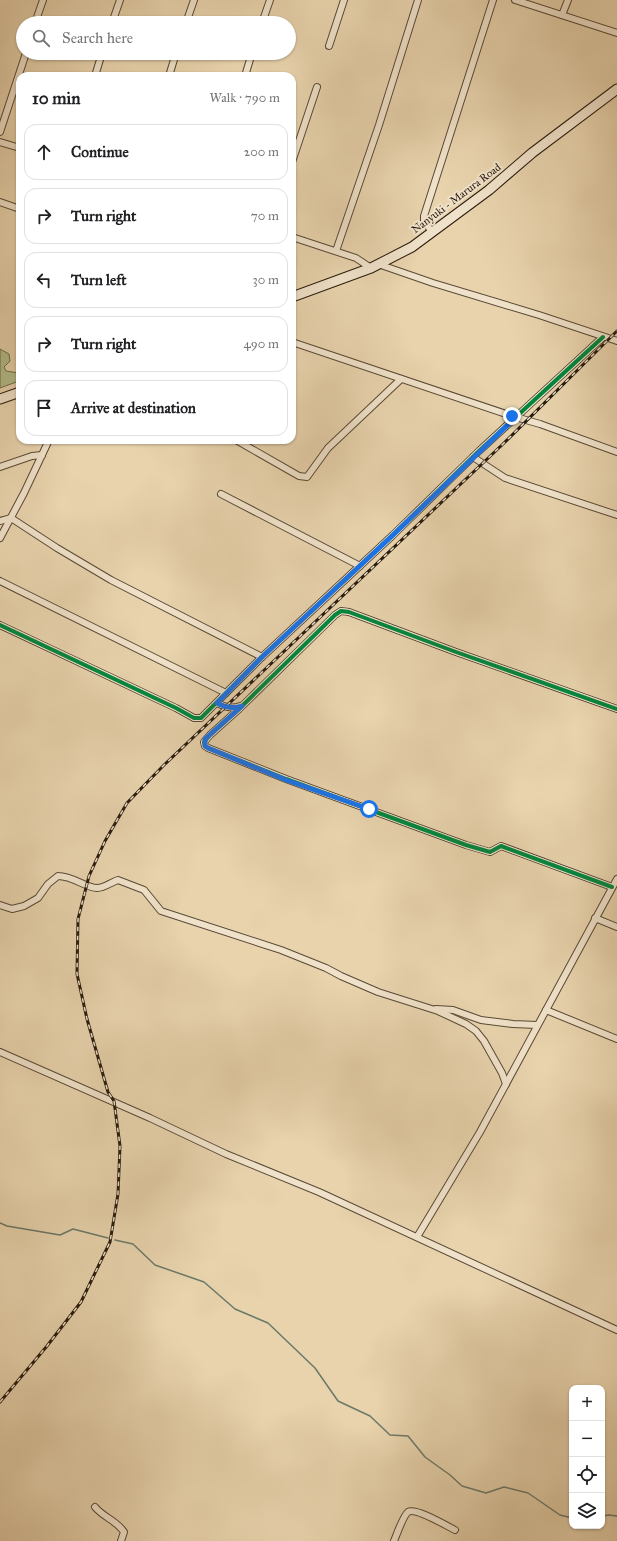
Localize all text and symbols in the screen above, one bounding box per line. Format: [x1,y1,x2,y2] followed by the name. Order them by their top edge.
[16,16,296,60] search box
[30,27,52,49] icon: search
[62,29,133,47] text: Search here
[32,88,80,109] text: 10 min
[210,90,280,106] text: Walk · 790 m
[33,141,55,163] icon: ahead
[71,143,129,161] text: Continue
[244,144,279,160] text: 200 m
[409,160,504,236] street label: Nanyuki - Marura Road
[33,205,55,227] icon: right
[71,207,136,225] text: Turn right
[251,208,279,224] text: 70 m
[33,269,55,291] icon: left
[71,271,127,289] text: Turn left
[253,272,279,288] text: 30 m
[33,333,55,355] icon: right
[71,335,136,353] text: Turn right
[243,336,279,352] text: 490 m
[33,397,55,419] icon: arrive
[71,399,196,417] text: Arrive at destination
[503,407,521,425] route end
[360,800,378,818] route start
[569,1385,605,1529] map controls
[569,1385,605,1421] button: +
[569,1421,605,1457] button: −
[569,1457,605,1493] button: locate
[569,1493,605,1529] button: layers

